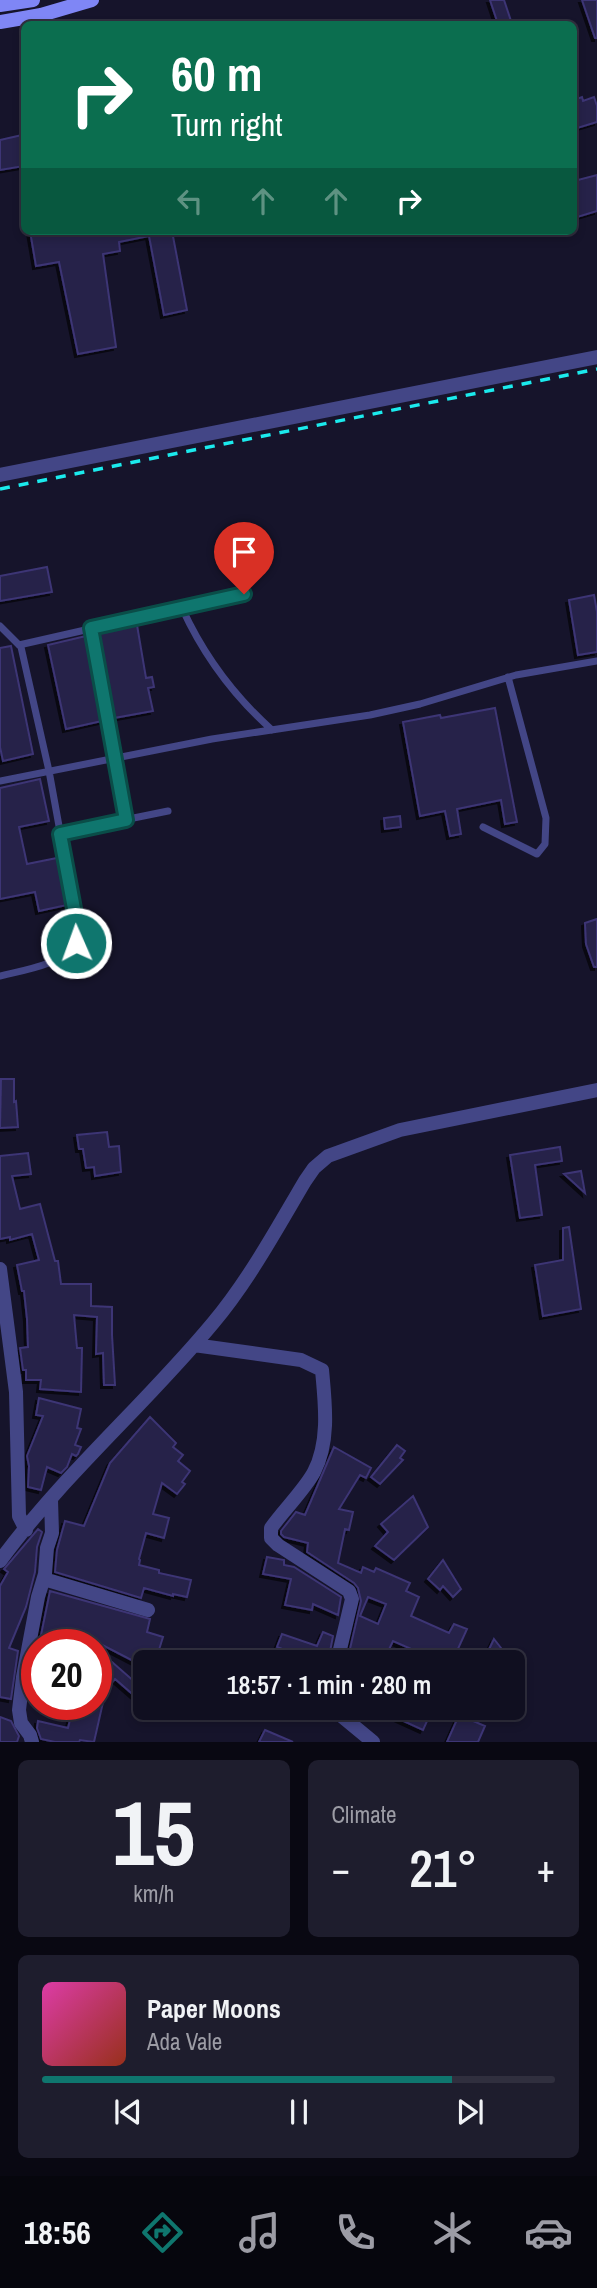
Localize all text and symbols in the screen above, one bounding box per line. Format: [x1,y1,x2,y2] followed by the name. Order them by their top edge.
[171,40,263,106] text: 60 m
[56,49,147,140] icon: right
[171,103,283,146] text: Turn right
[171,182,209,220] icon: left
[244,182,282,220] icon: ahead
[317,182,355,220] icon: ahead
[390,182,428,220] icon: right
[214,522,274,594] pin
[225,533,263,571] icon: arrive
[39,906,113,980] position arrow
[21,1629,112,1720] speed limit sign: 20
[227,1667,431,1702] text: 18:57 · 1 min · 280 m
[112,1771,195,1893] text: 15
[332,1799,396,1830] text: Climate
[409,1833,477,1903] text: 21°
[332,1843,350,1894] text: −
[537,1843,555,1894] text: +
[133,1878,174,1909] text: km/h
[147,1991,281,2026] text: Paper Moons
[147,2026,222,2057] text: Ada Vale
[109,2093,147,2131] icon: previous
[280,2093,318,2131] icon: pause
[451,2093,489,2131] icon: next
[138,2208,187,2257] icon: directions
[235,2208,284,2257] icon: music
[331,2208,380,2257] icon: phone
[428,2208,477,2257] icon: climate
[524,2208,573,2257] icon: car
[24,2211,91,2254] text: 18:56

